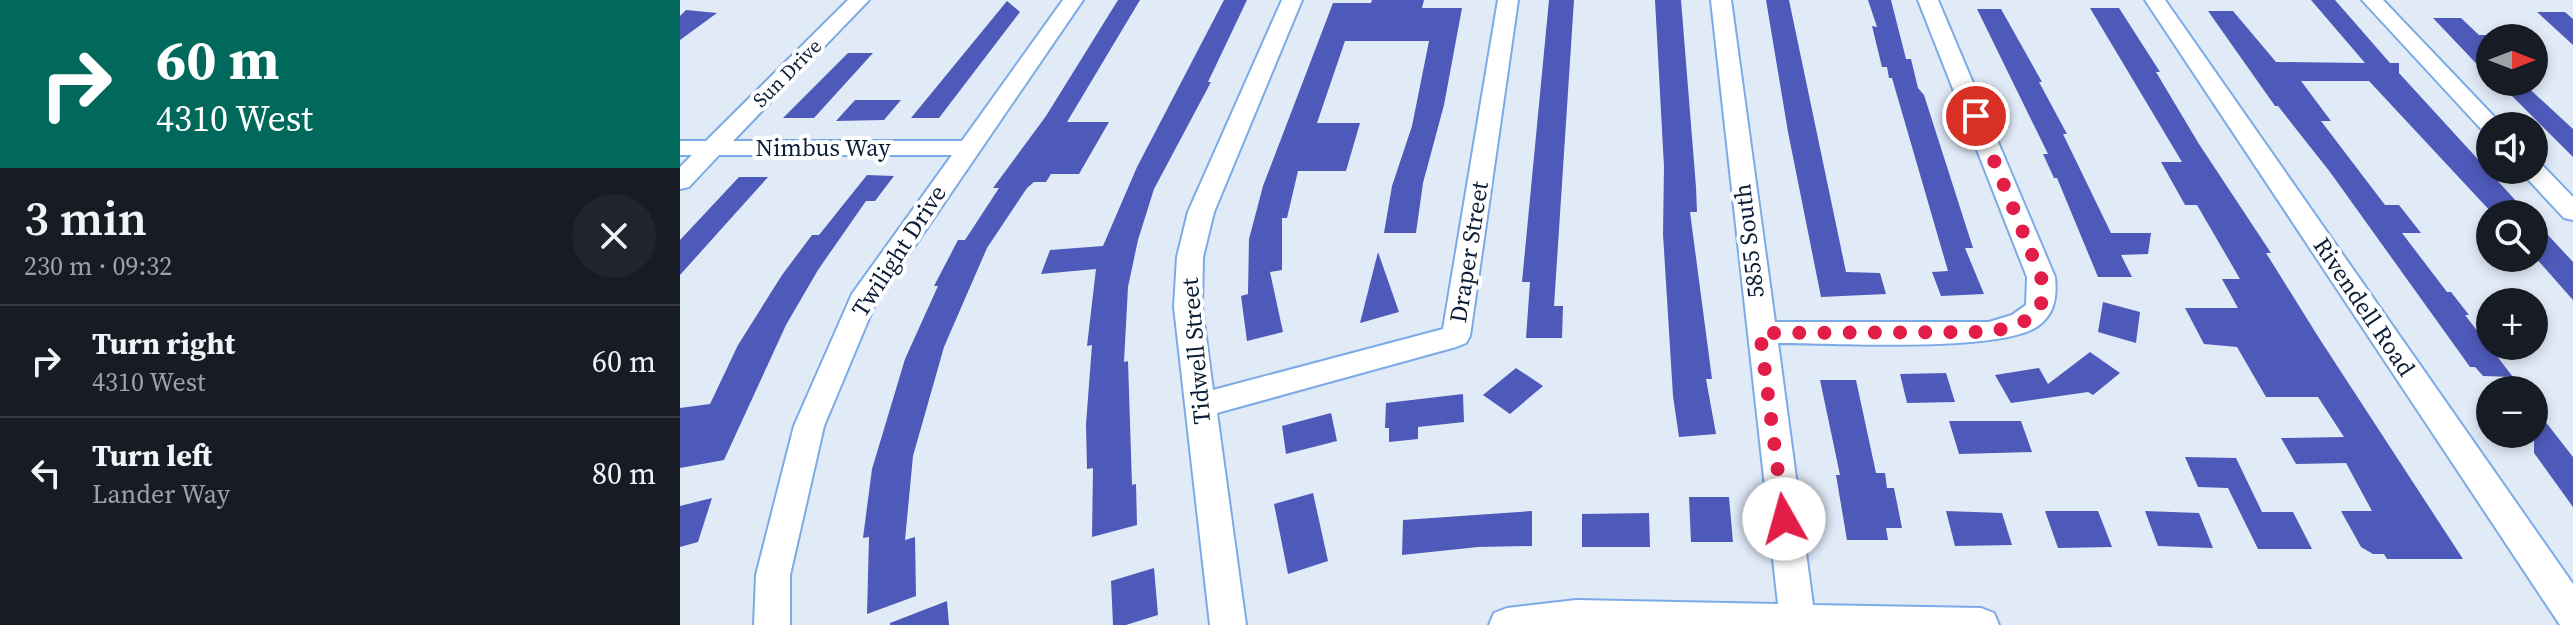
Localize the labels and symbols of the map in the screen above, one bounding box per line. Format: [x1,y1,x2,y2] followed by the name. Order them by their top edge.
[2476,24,2548,96] north arrow
[746,32,828,114] street label: Sun Drive
[1942,82,2010,150] pin
[756,131,891,164] street label: Nimbus Way
[844,178,954,323] street label: Twilight Drive
[1441,179,1496,325] street label: Draper Street
[1725,182,1772,300] street label: 5855 South
[2306,231,2423,383] street label: Rivendell Road
[1173,276,1218,426] street label: Tidwell Street
[1742,477,1826,561] position arrow

